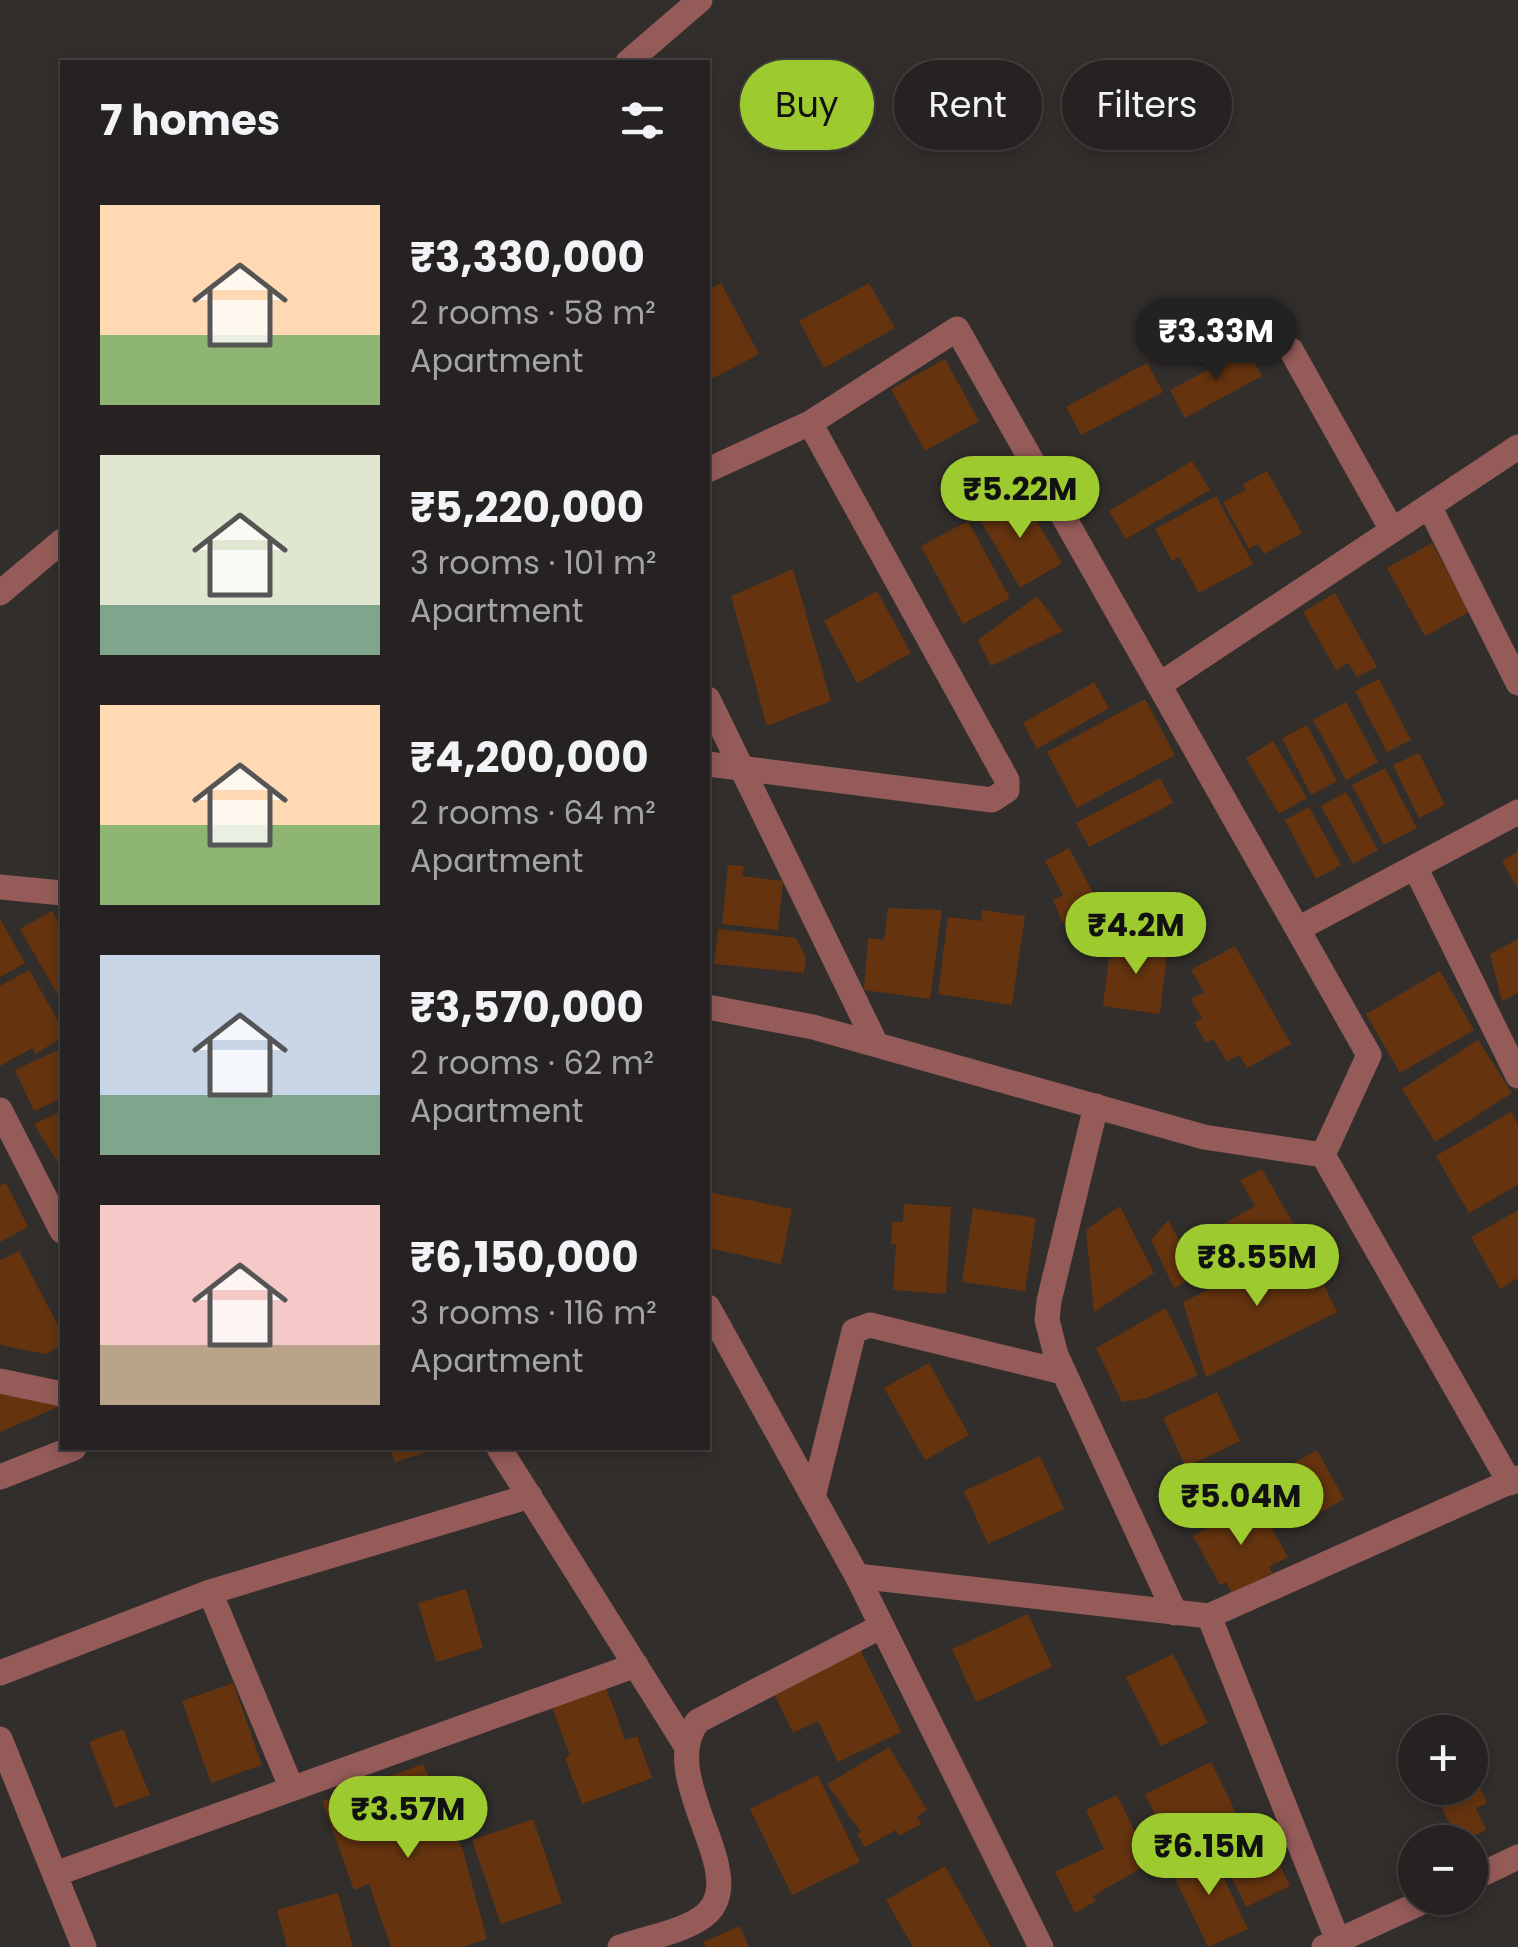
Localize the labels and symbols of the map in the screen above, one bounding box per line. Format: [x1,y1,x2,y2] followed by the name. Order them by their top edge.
[1135,298,1297,383] pin: ₹3.33M
[939,456,1101,541] pin: ₹5.22M
[1066,892,1206,977] pin: ₹4.2M
[1176,1224,1338,1309] pin: ₹8.55M
[1160,1463,1322,1548] pin: ₹5.04M
[327,1776,489,1861] pin: ₹3.57M
[1128,1813,1290,1898] pin: ₹6.15M

